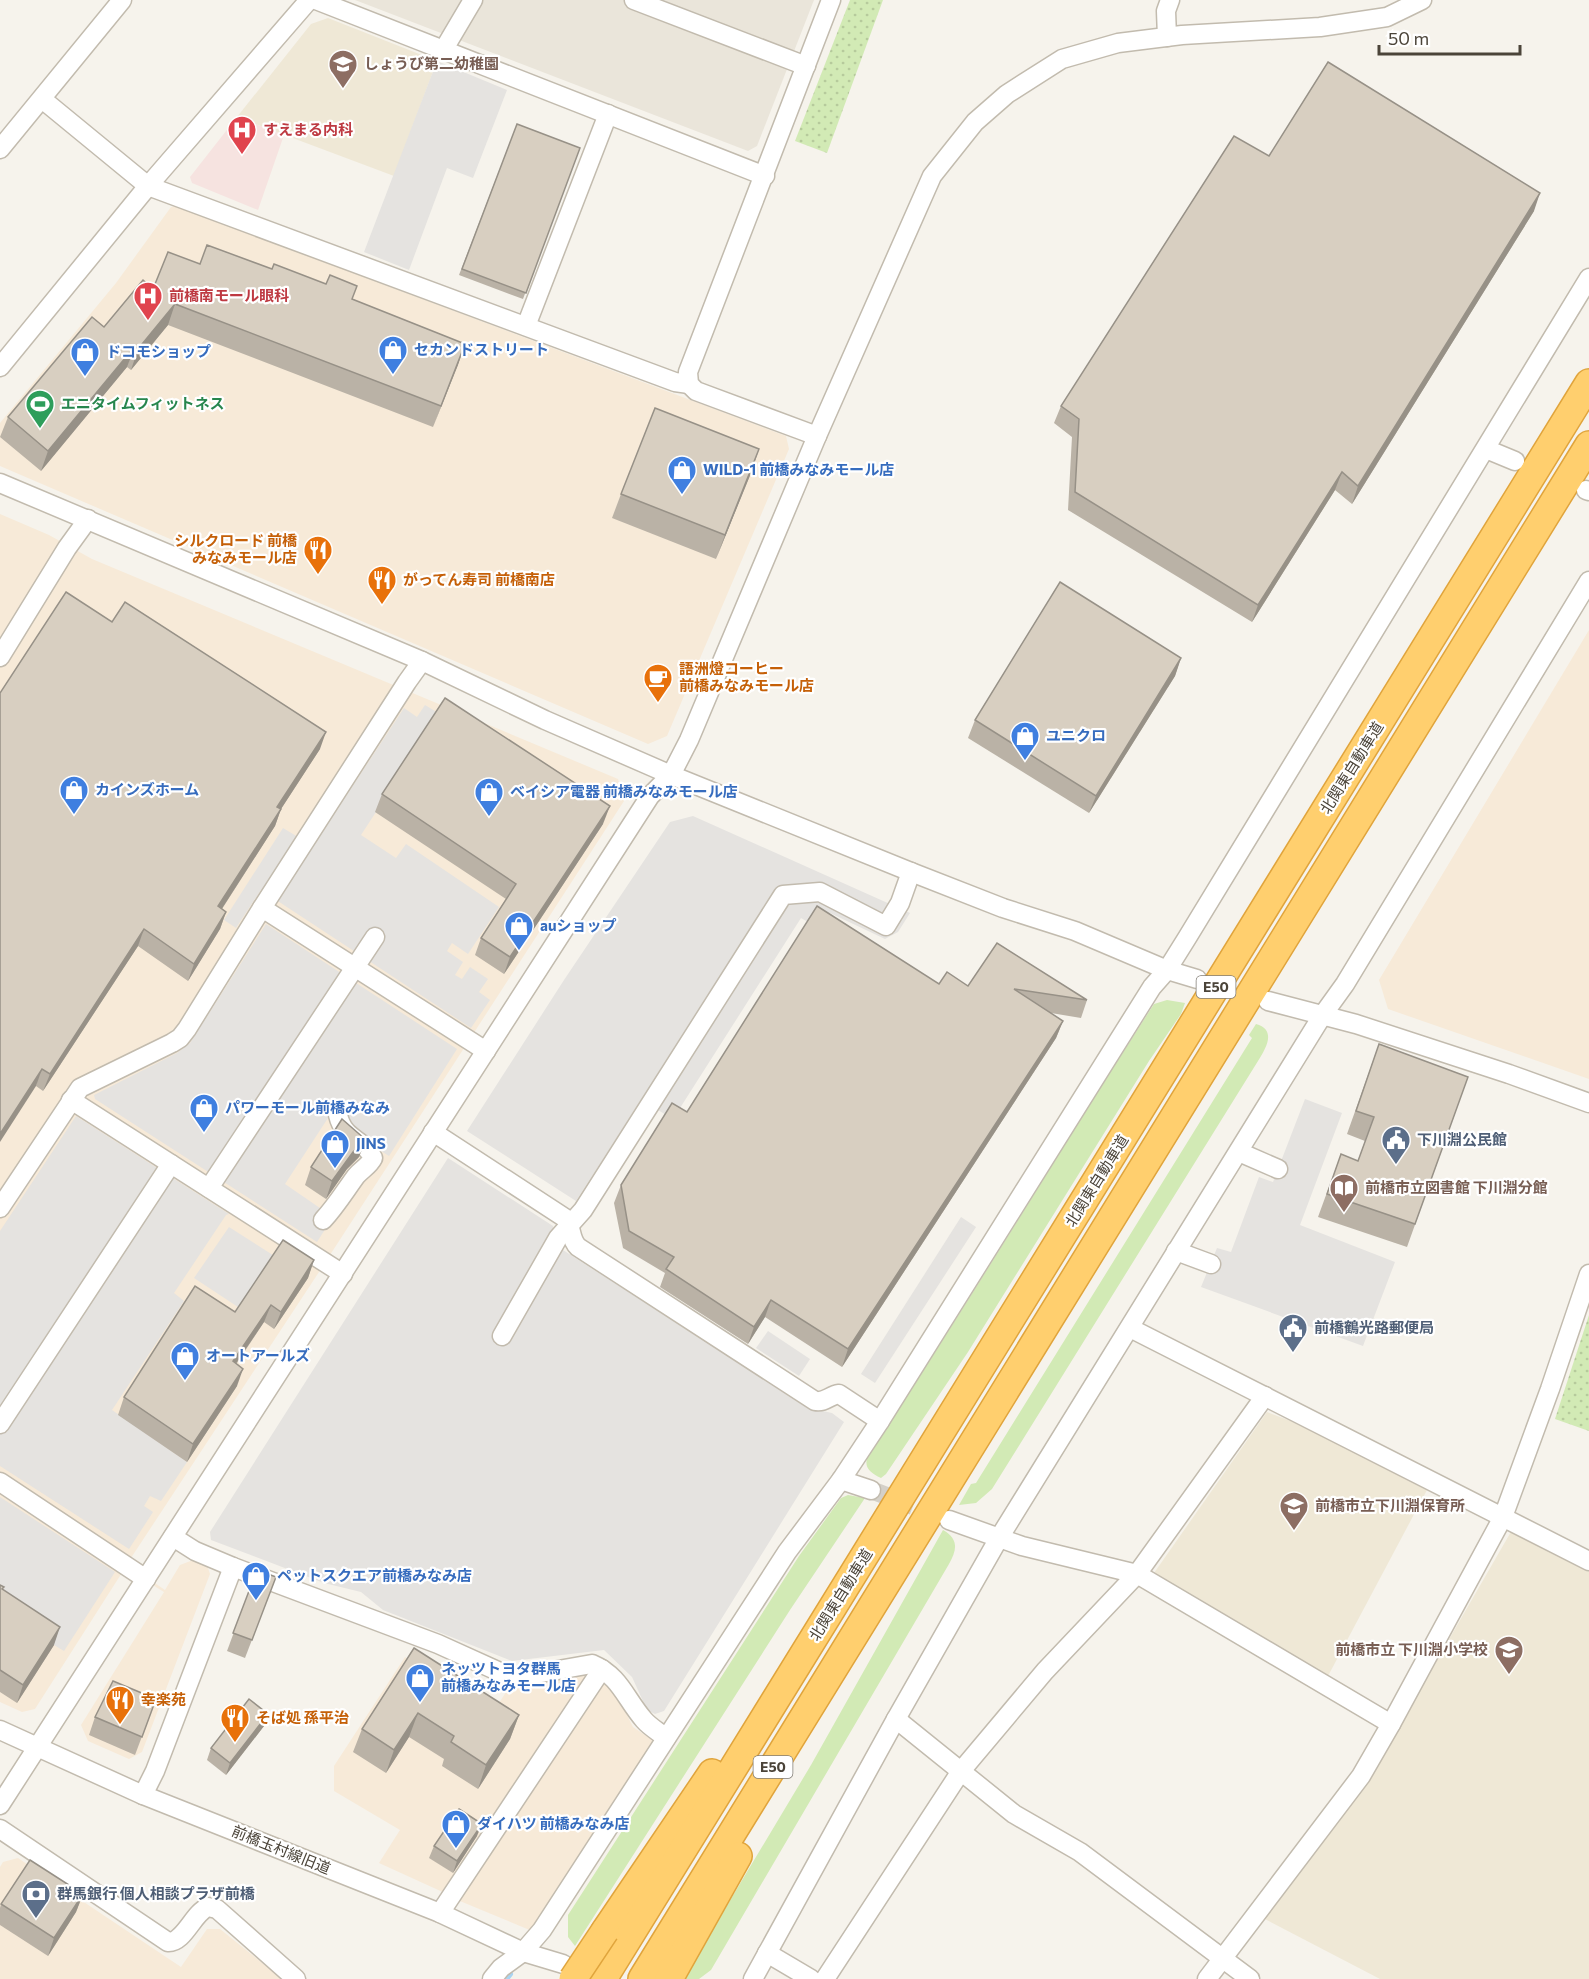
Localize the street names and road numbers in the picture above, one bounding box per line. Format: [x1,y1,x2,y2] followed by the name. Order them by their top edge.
[1316,718,1387,817] street label: 北関東自動車道
[1196,976,1236,998] road number: E50
[1061,1131,1132,1230] street label: 北関東自動車道
[805,1545,876,1644] street label: 北関東自動車道
[754,1756,792,1778] road number: E50
[229,1821,333,1877] street label: 前橋玉村線旧道

